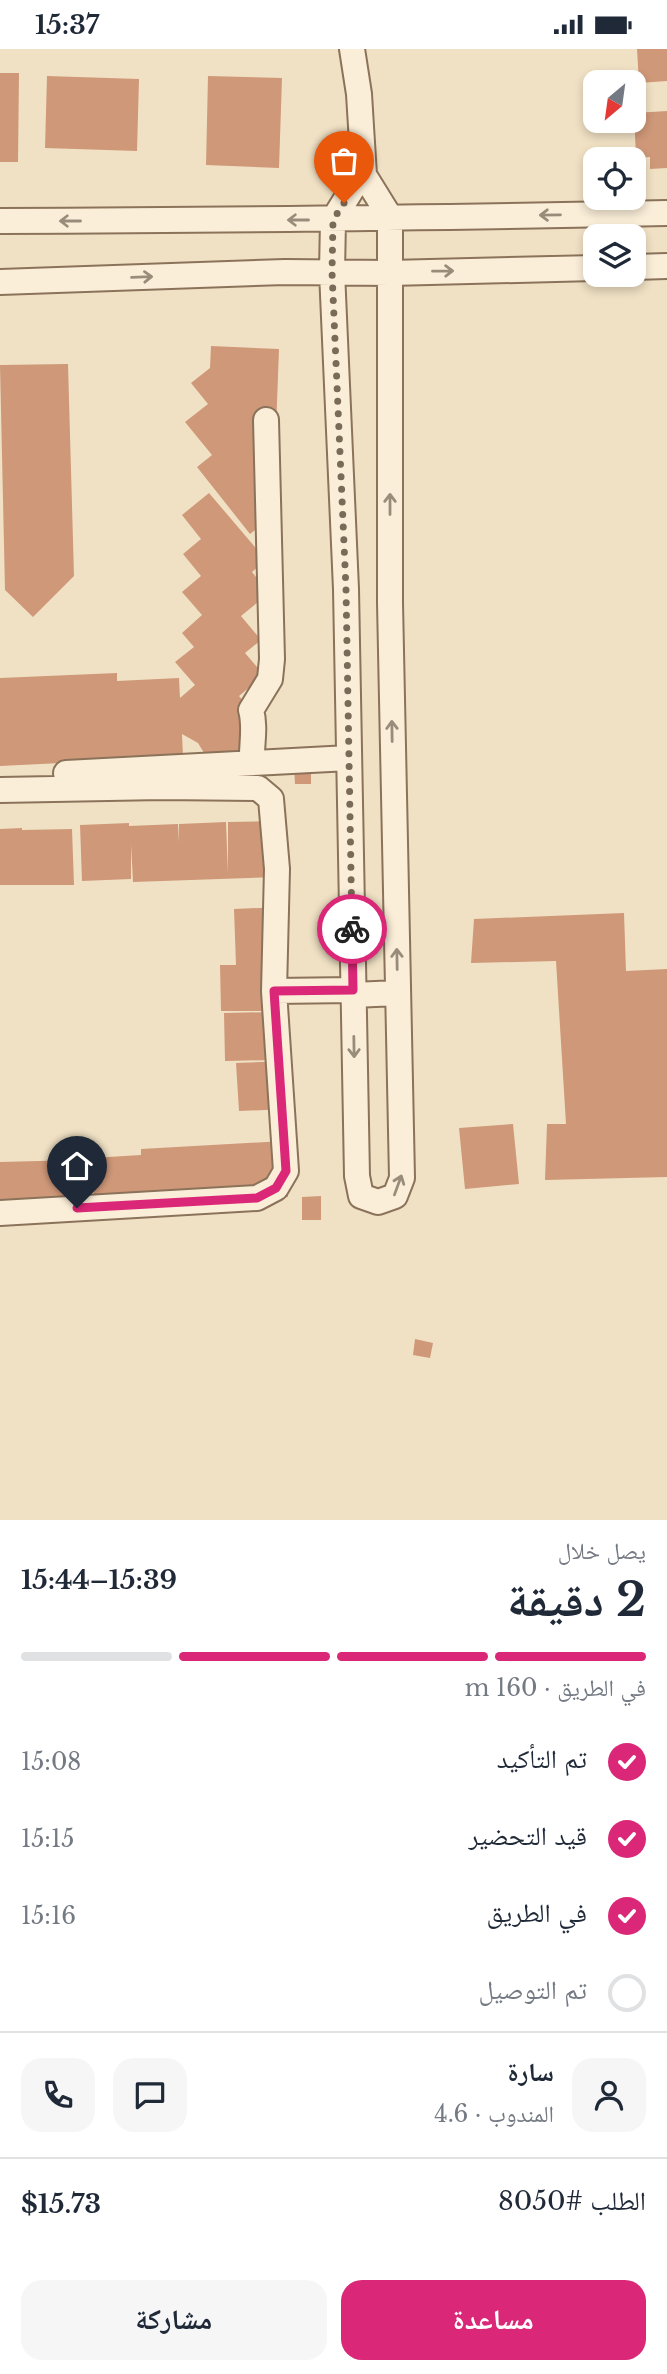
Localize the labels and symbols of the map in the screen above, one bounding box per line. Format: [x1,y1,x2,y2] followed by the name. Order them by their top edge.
[583,70,646,133] north arrow
[314,131,374,203] pin
[539,208,562,222] one-way arrow
[287,213,310,227] one-way arrow
[59,214,82,228] one-way arrow
[431,265,454,278] one-way arrow
[130,270,153,284] one-way arrow
[383,493,397,516] one-way arrow
[385,720,399,743] one-way arrow
[317,894,387,964] courier
[390,947,404,970] one-way arrow
[347,1036,361,1059] one-way arrow
[47,1136,107,1208] pin
[393,1175,405,1196] one-way arrow

